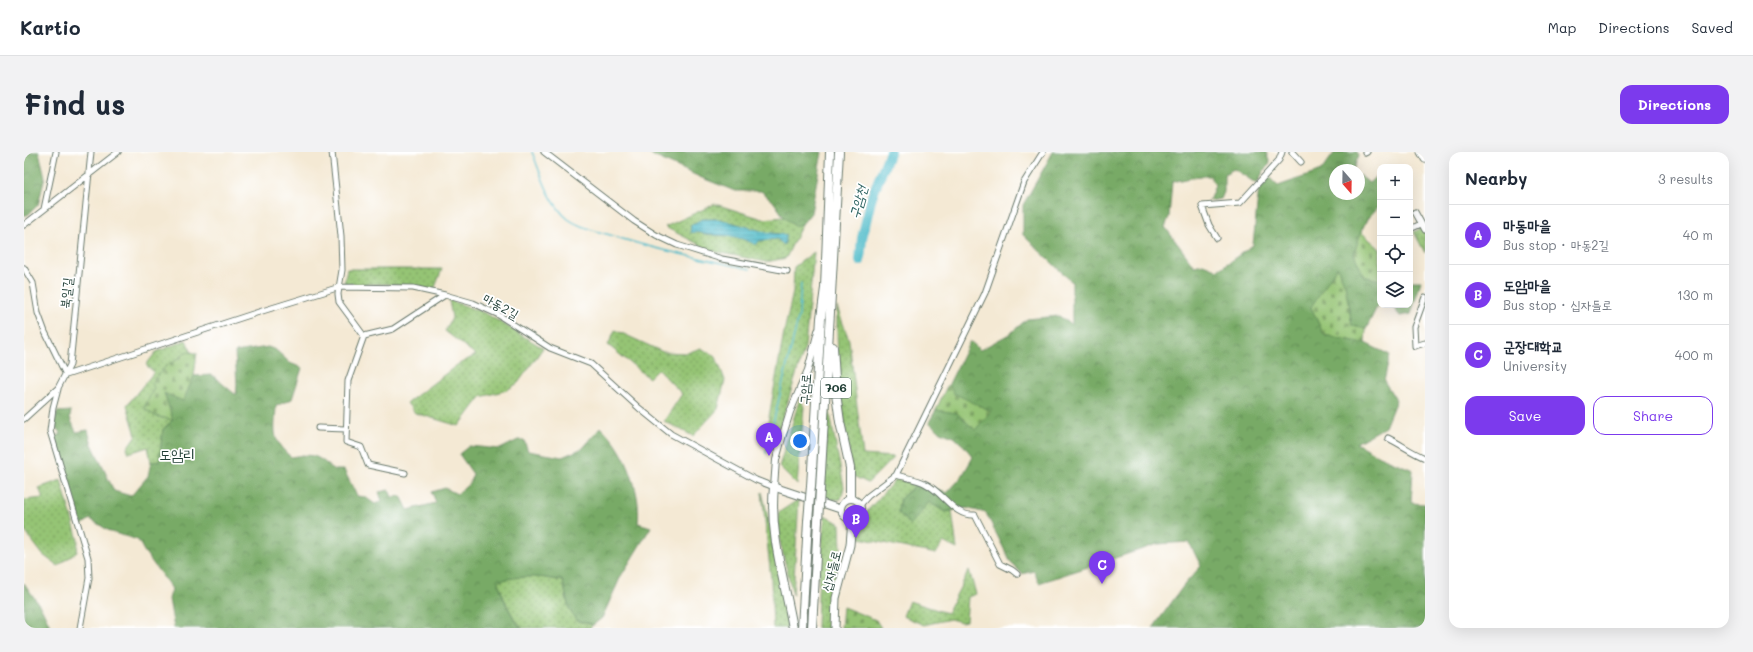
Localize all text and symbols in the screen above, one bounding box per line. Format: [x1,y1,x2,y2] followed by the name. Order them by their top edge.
[20,15,80,40] text: Kartio
[1548,18,1576,37] text: Map
[1598,18,1669,37] text: Directions
[1691,18,1733,37] text: Saved
[1620,85,1729,124] button: Directions
[24,86,125,122] text: Find us
[1329,164,1365,200] north arrow
[1377,164,1413,308] map controls
[1377,164,1413,200] button: +
[1465,167,1527,189] text: Nearby
[1658,170,1713,187] text: 3 results
[844,181,872,221] water label: 구암천
[1377,200,1413,236] button: −
[1503,215,1551,235] text: 마동마을
[1473,226,1483,243] text: A
[1683,226,1713,243] text: 40 m
[1377,236,1413,272] button: locate
[1503,236,1609,253] text: Bus stop · 마동2길
[1377,272,1413,308] button: layers
[1503,275,1551,295] text: 도암마을
[56,277,75,309] street label: 북일길
[1474,286,1482,303] text: B
[1677,286,1713,303] text: 130 m
[480,289,522,322] street label: 마동2길
[1503,296,1612,313] text: Bus stop · 십자들로
[1503,336,1563,356] text: 군장대학교
[1473,346,1483,363] text: C
[1675,346,1713,363] text: 400 m
[1503,357,1567,374] text: University
[795,373,814,405] street label: 구암로
[821,378,851,398] road number: 706
[1465,396,1585,435] button: Save
[1593,396,1713,435] button: Share
[756,423,782,456] pin: A
[790,431,810,451] your location
[159,444,195,464] district label: 도암리
[843,505,869,538] pin: B
[817,549,844,593] street label: 십자들로
[1089,551,1115,584] pin: C

